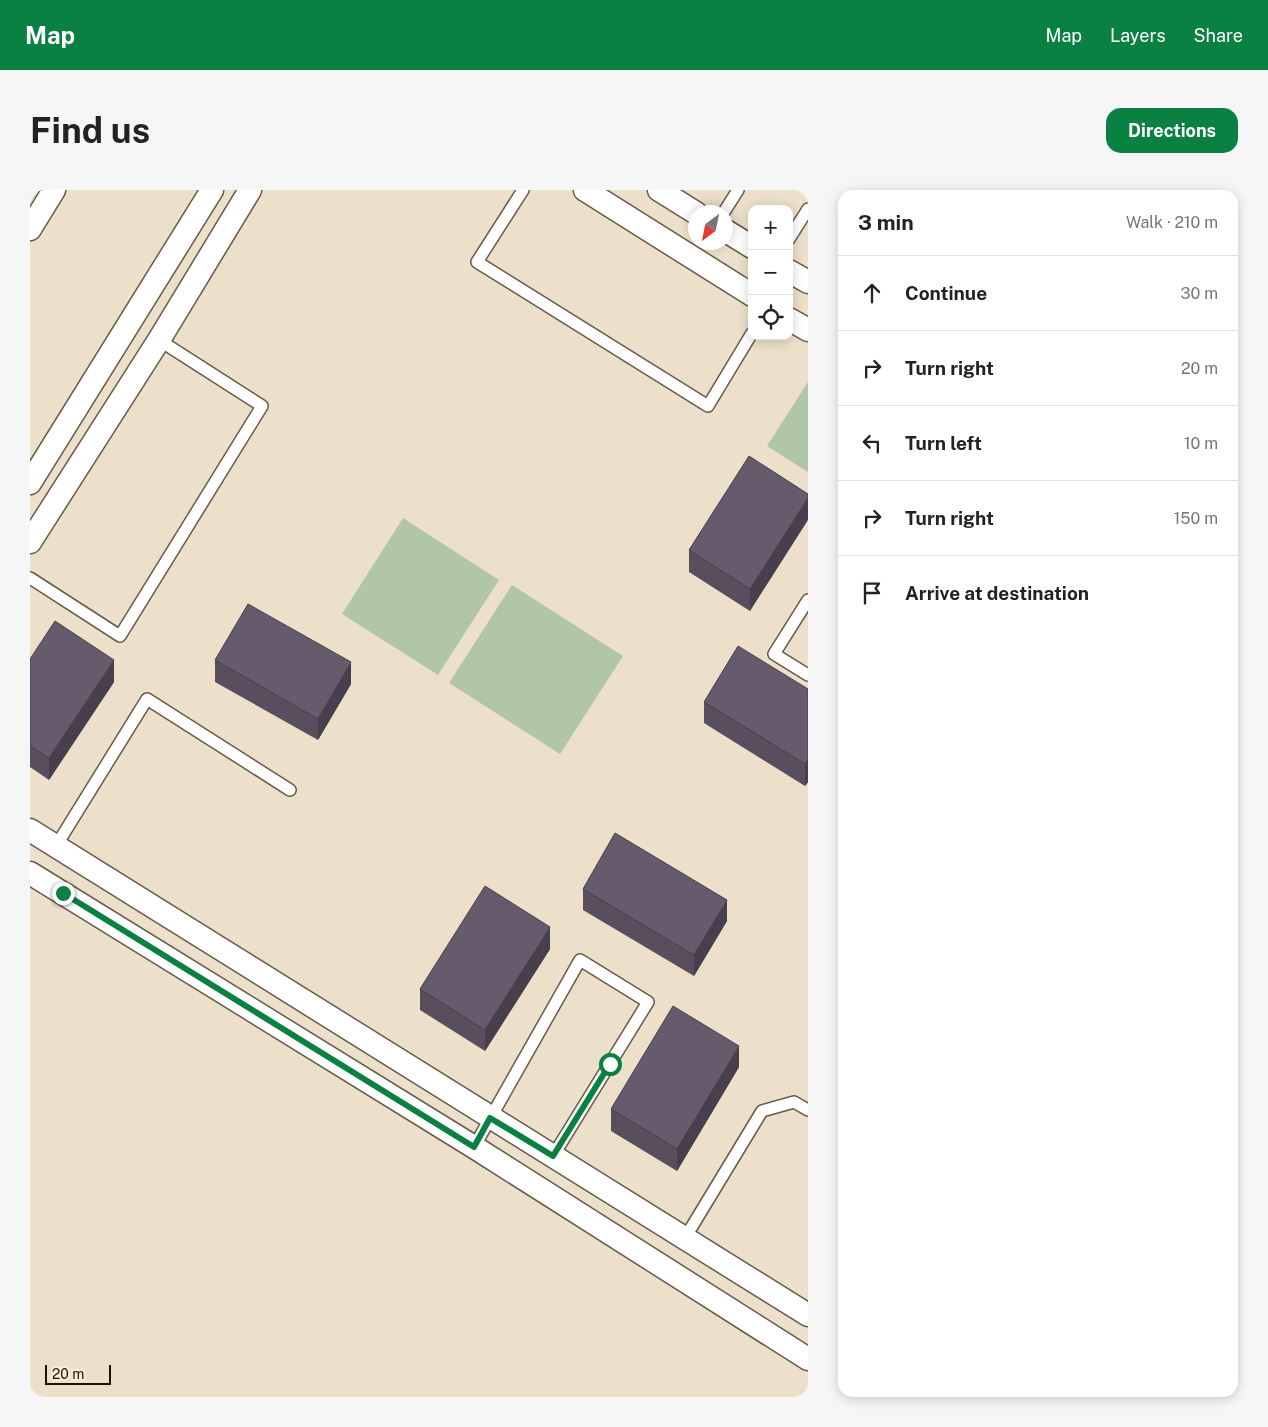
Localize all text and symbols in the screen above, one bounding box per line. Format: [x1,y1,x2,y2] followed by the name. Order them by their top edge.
[25,21,75,49] text: Map
[1046,25,1082,46] text: Map
[1110,25,1166,46] text: Layers
[1194,25,1243,46] text: Share
[1106,108,1238,153] button: Directions
[30,110,150,151] text: Find us
[688,205,733,250] north arrow
[748,205,793,340] map controls
[748,205,793,250] button: +
[858,210,914,235] text: 3 min
[1126,213,1218,232] text: Walk · 210 m
[748,250,793,295] button: −
[858,279,886,307] icon: ahead
[905,282,987,304] text: Continue
[1181,284,1218,303] text: 30 m
[748,295,793,340] button: locate
[858,354,886,382] icon: right
[905,357,994,379] text: Turn right
[1181,359,1218,378] text: 20 m
[858,429,886,457] icon: left
[905,432,982,454] text: Turn left
[1184,434,1218,453] text: 10 m
[858,504,886,532] icon: right
[905,507,994,529] text: Turn right
[1174,509,1218,528] text: 150 m
[858,579,886,607] icon: arrive
[905,582,1089,604] text: Arrive at destination
[52,882,75,905] route end
[599,1053,622,1076] route start
[45,1362,111,1385] scale bar
[52,1366,84,1382] text: 20 m

